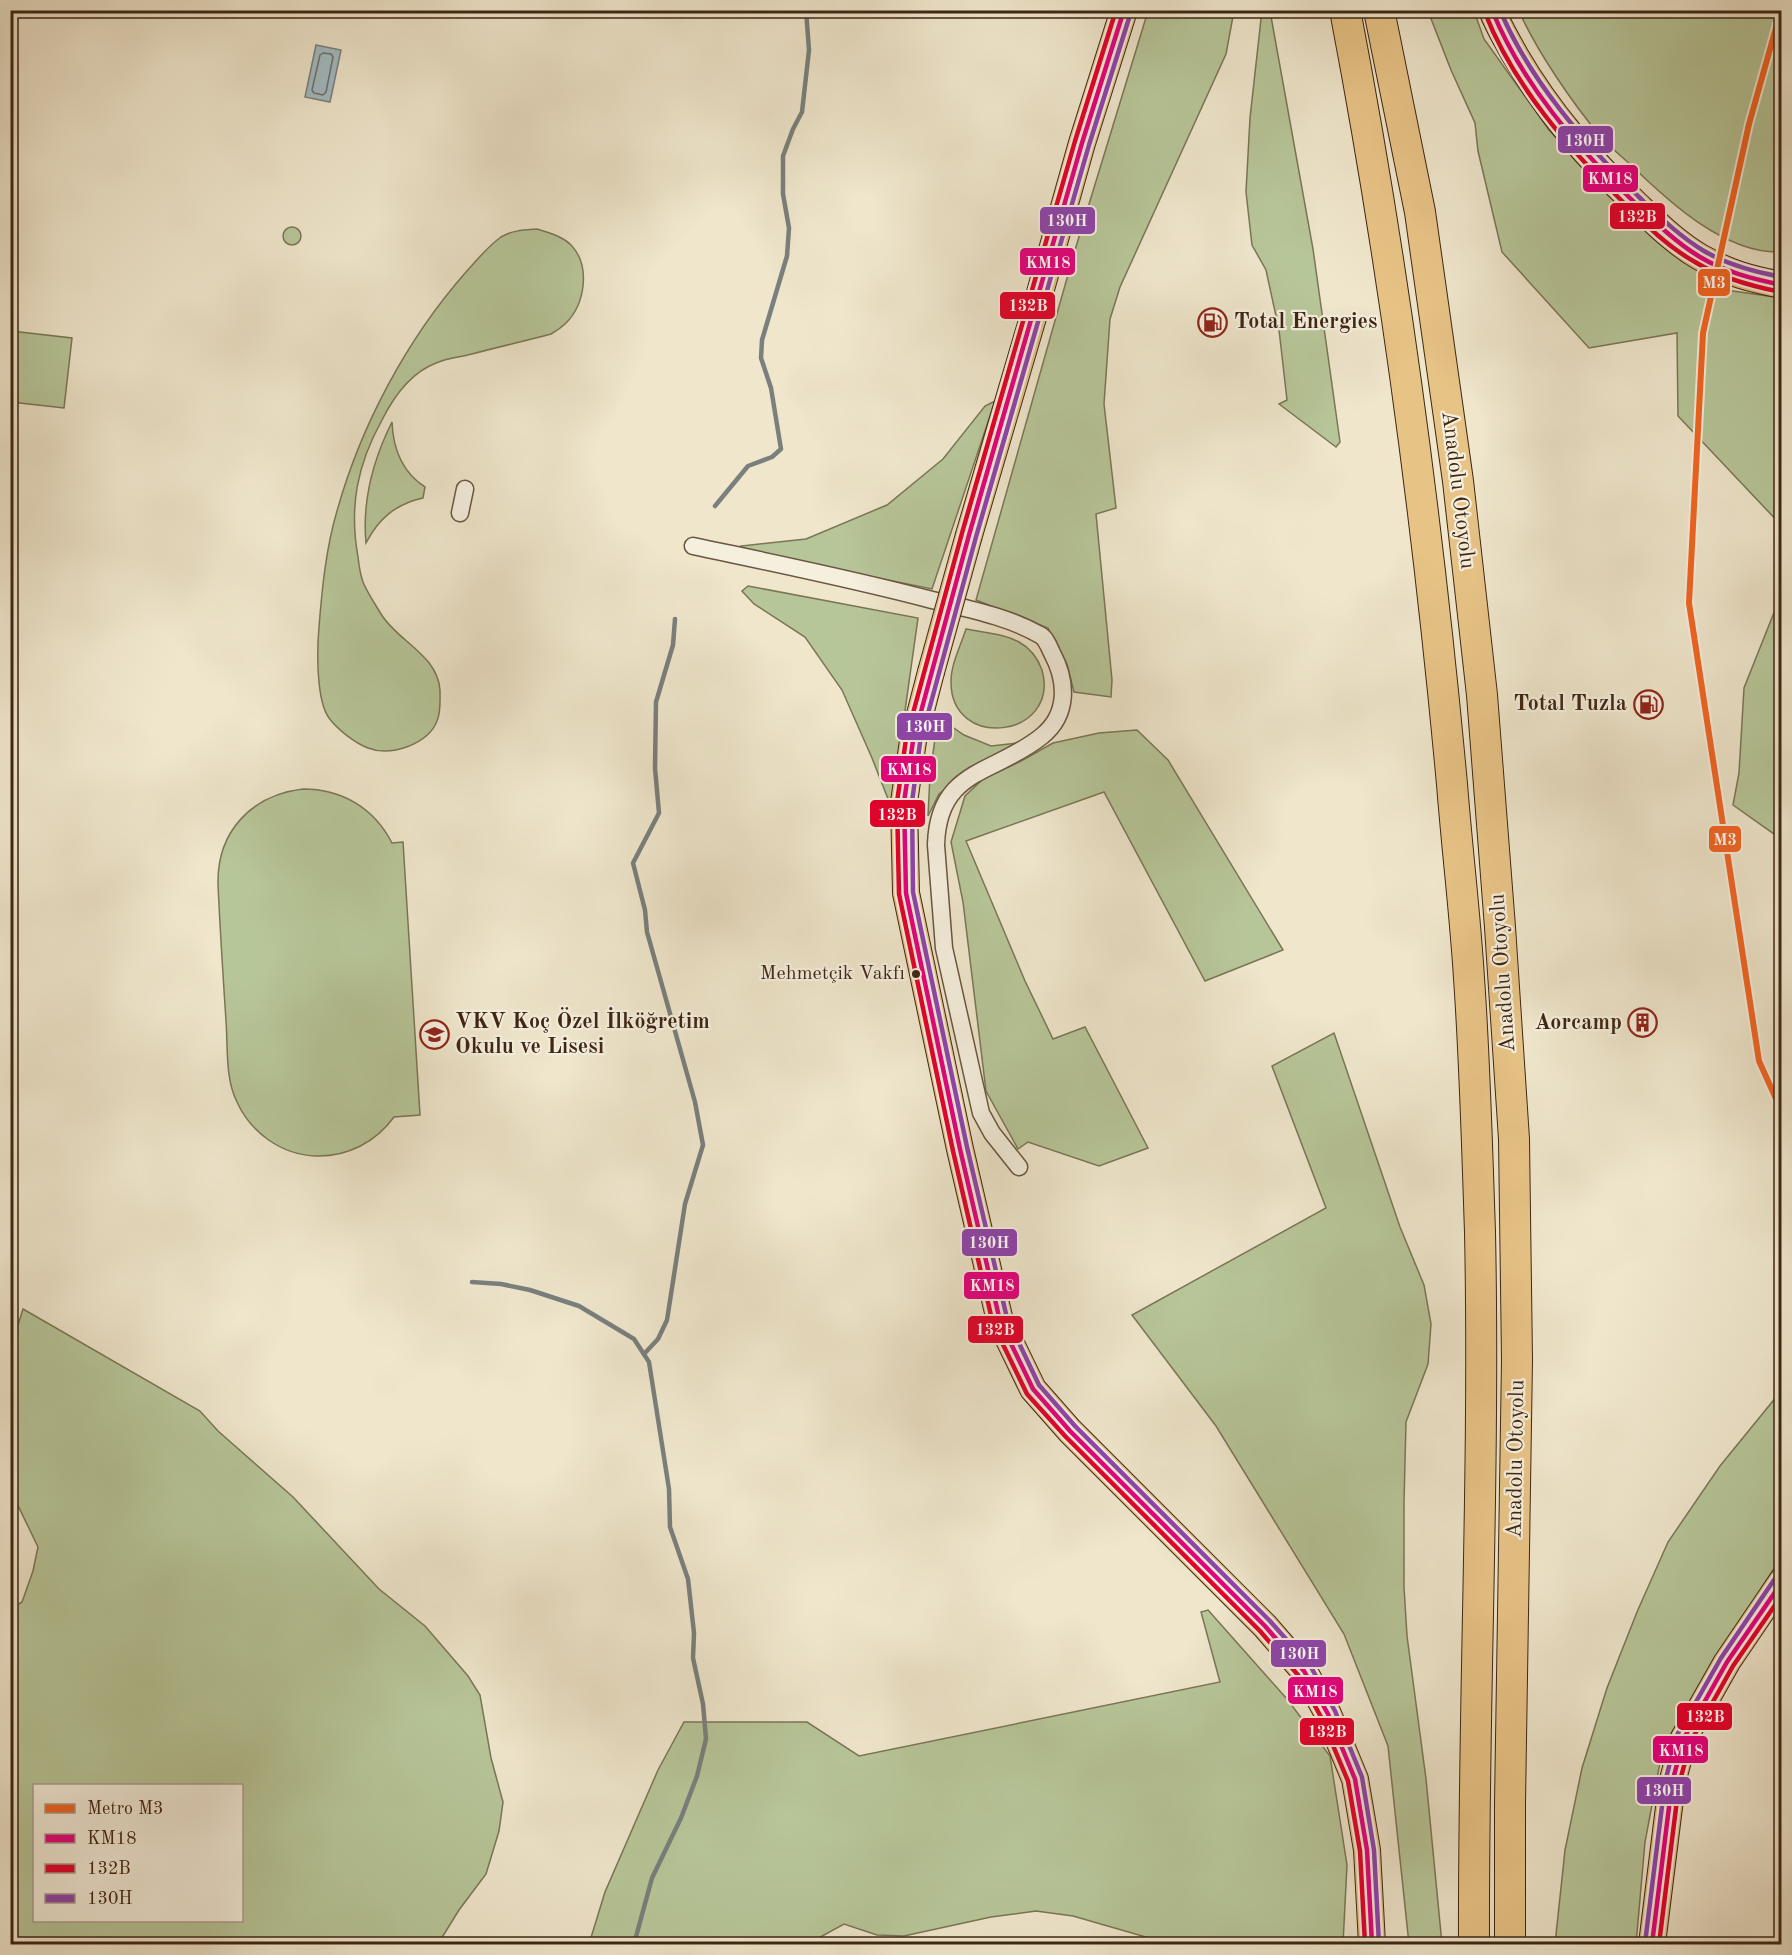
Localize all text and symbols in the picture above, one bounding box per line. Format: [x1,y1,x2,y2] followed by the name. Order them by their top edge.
[1557,125,1614,154] line badge: 130H
[1564,134,1606,150] text: 130H
[1582,164,1639,193] line badge: KM18
[1587,172,1633,188] text: KM18
[1609,202,1666,230] line badge: 132B
[1039,206,1096,235] line badge: 130H
[1617,210,1657,226] text: 132B
[1046,214,1088,230] text: 130H
[1019,247,1076,276] line badge: KM18
[1025,256,1071,272] text: KM18
[1697,268,1731,297] line badge: M3
[1702,276,1726,292] text: M3
[999,291,1056,320] line badge: 132B
[1008,299,1048,315] text: 132B
[1197,306,1229,338] fuel station icon: Total Energies
[1234,311,1377,333] place label: Total Energies
[1437,410,1479,570] street label: Anadolu Otoyolu
[1632,688,1664,720] fuel station icon: Total Tuzla
[1514,693,1627,715] place label: Total Tuzla
[896,712,953,741] line badge: 130H
[904,720,946,736] text: 130H
[880,755,937,783] line badge: KM18
[886,763,932,779] text: KM18
[869,799,926,828] line badge: 132B
[877,808,917,824] text: 132B
[1708,825,1742,853] line badge: M3
[1713,833,1737,849] text: M3
[1486,893,1520,1053] street label: Anadolu Otoyolu
[760,964,905,984] place label: Mehmetçik Vakfı
[910,968,922,980] marker: Mehmetçik Vakfı
[455,1007,710,1058] place label: VKV Koç Özel İlköğretim Okulu ve Lisesi
[1627,1007,1659,1039] building icon: Aorcamp
[1535,1012,1622,1034] place label: Aorcamp
[418,1019,450,1051] school or university icon: VKV Koç Özel İlköğretim Okulu ve Lisesi
[961,1228,1018,1257] line badge: 130H
[968,1236,1010,1252] text: 130H
[963,1271,1020,1300] line badge: KM18
[969,1279,1015,1295] text: KM18
[967,1315,1024,1344] line badge: 132B
[975,1323,1015,1339] text: 132B
[1504,1379,1528,1539] street label: Anadolu Otoyolu
[1270,1639,1327,1668] line badge: 130H
[1278,1647,1320,1663] text: 130H
[1287,1676,1344,1705] line badge: KM18
[1292,1685,1338,1701] text: KM18
[1676,1702,1733,1731] line badge: 132B
[1685,1710,1725,1726] text: 132B
[1299,1717,1355,1746] line badge: 132B
[1307,1725,1347,1741] text: 132B
[1652,1735,1709,1764] line badge: KM18
[1658,1744,1704,1760] text: KM18
[1636,1776,1692,1805] line badge: 130H
[33,1784,243,1922] legend
[1643,1784,1685,1800] text: 130H
[87,1800,164,1818] text: Metro M3
[87,1830,137,1848] text: KM18
[87,1860,131,1878] text: 132B
[87,1890,133,1908] text: 130H

